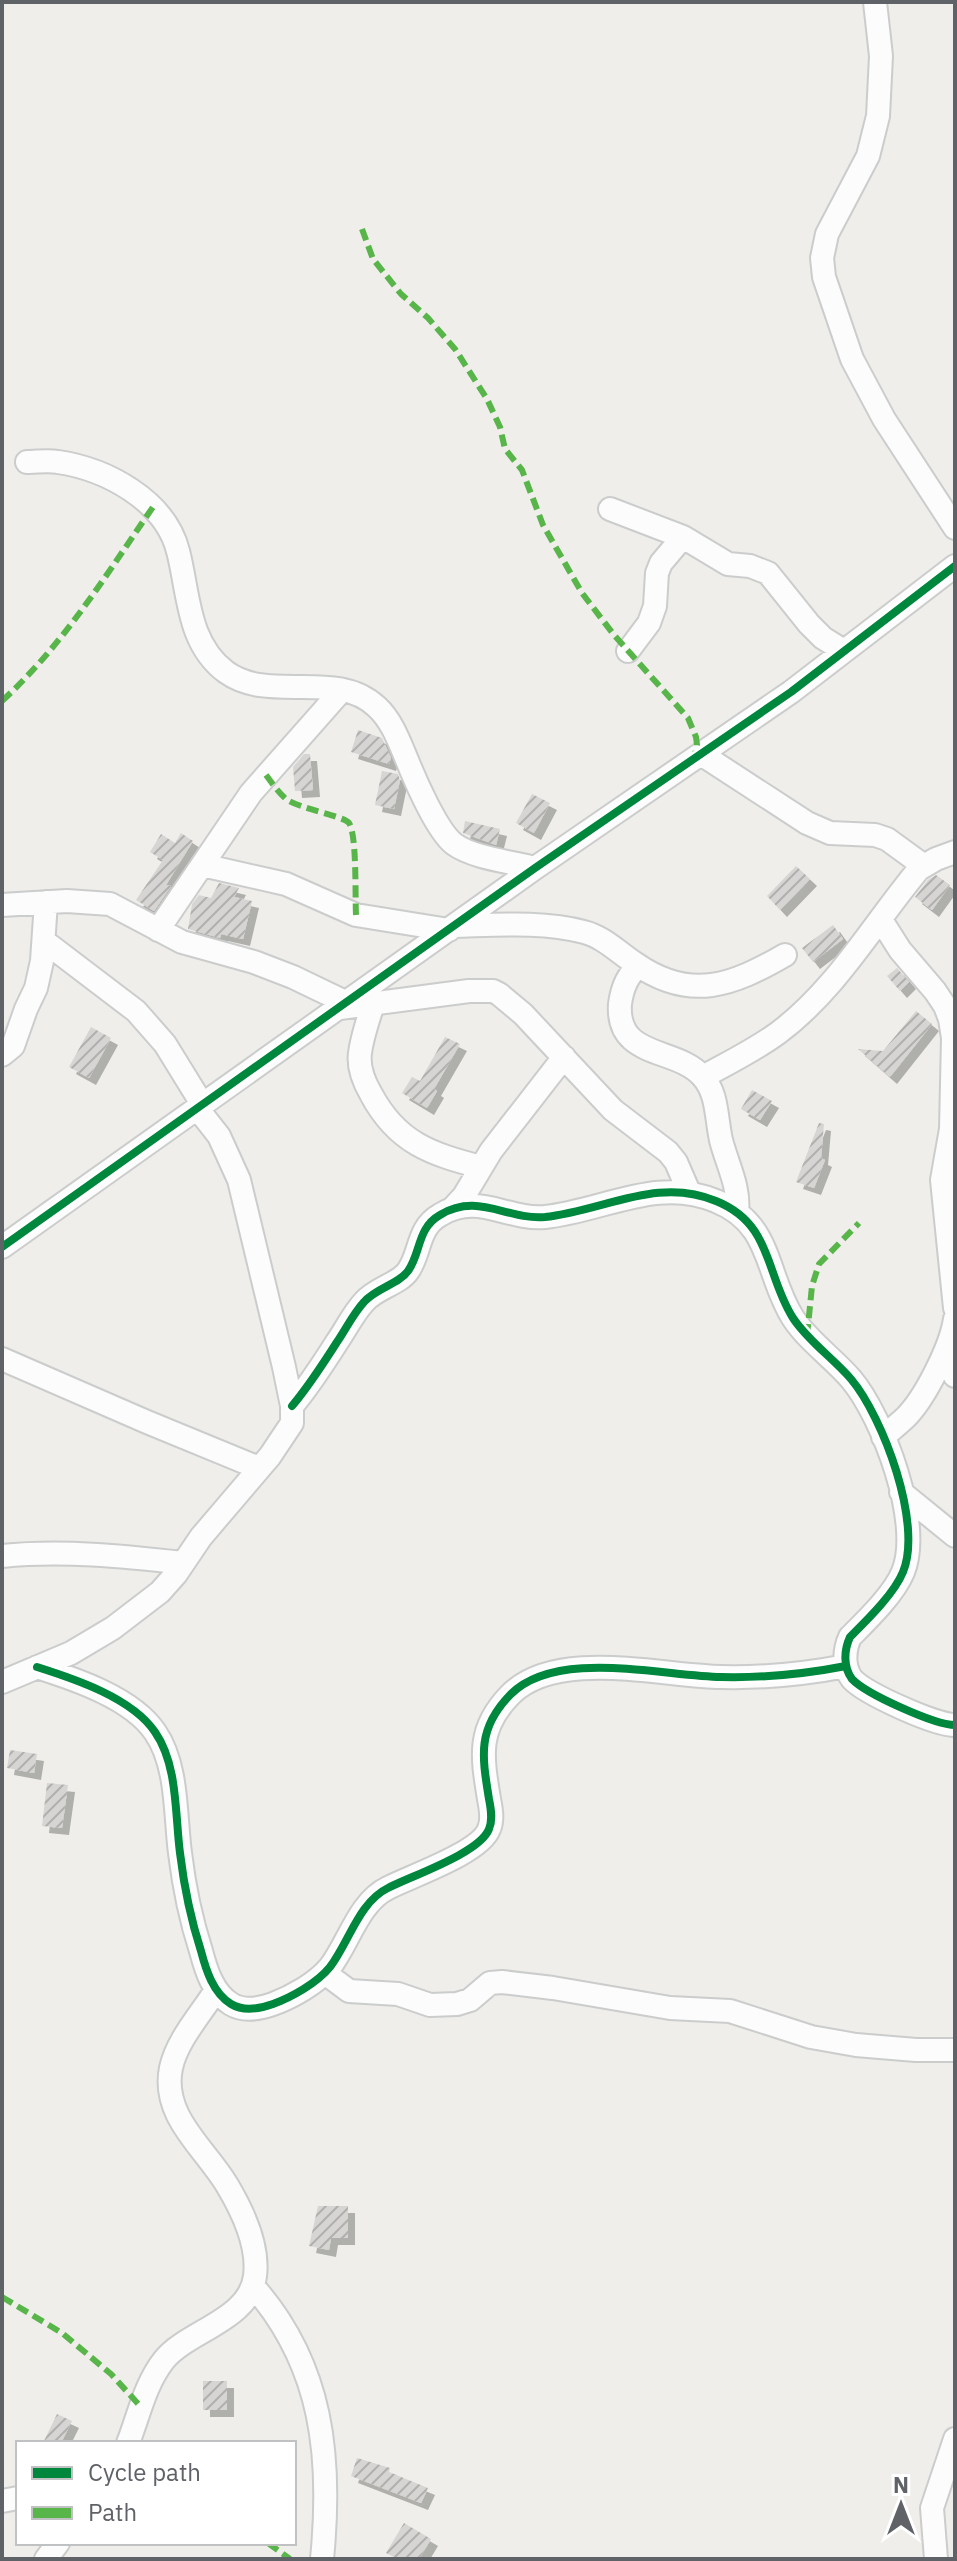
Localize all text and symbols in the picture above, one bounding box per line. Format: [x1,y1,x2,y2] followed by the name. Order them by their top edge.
[16,2441,296,2545] legend
[88,2456,201,2488] text: Cycle path
[861,2465,941,2545] north arrow
[893,2470,909,2499] text: N
[88,2496,137,2528] text: Path

